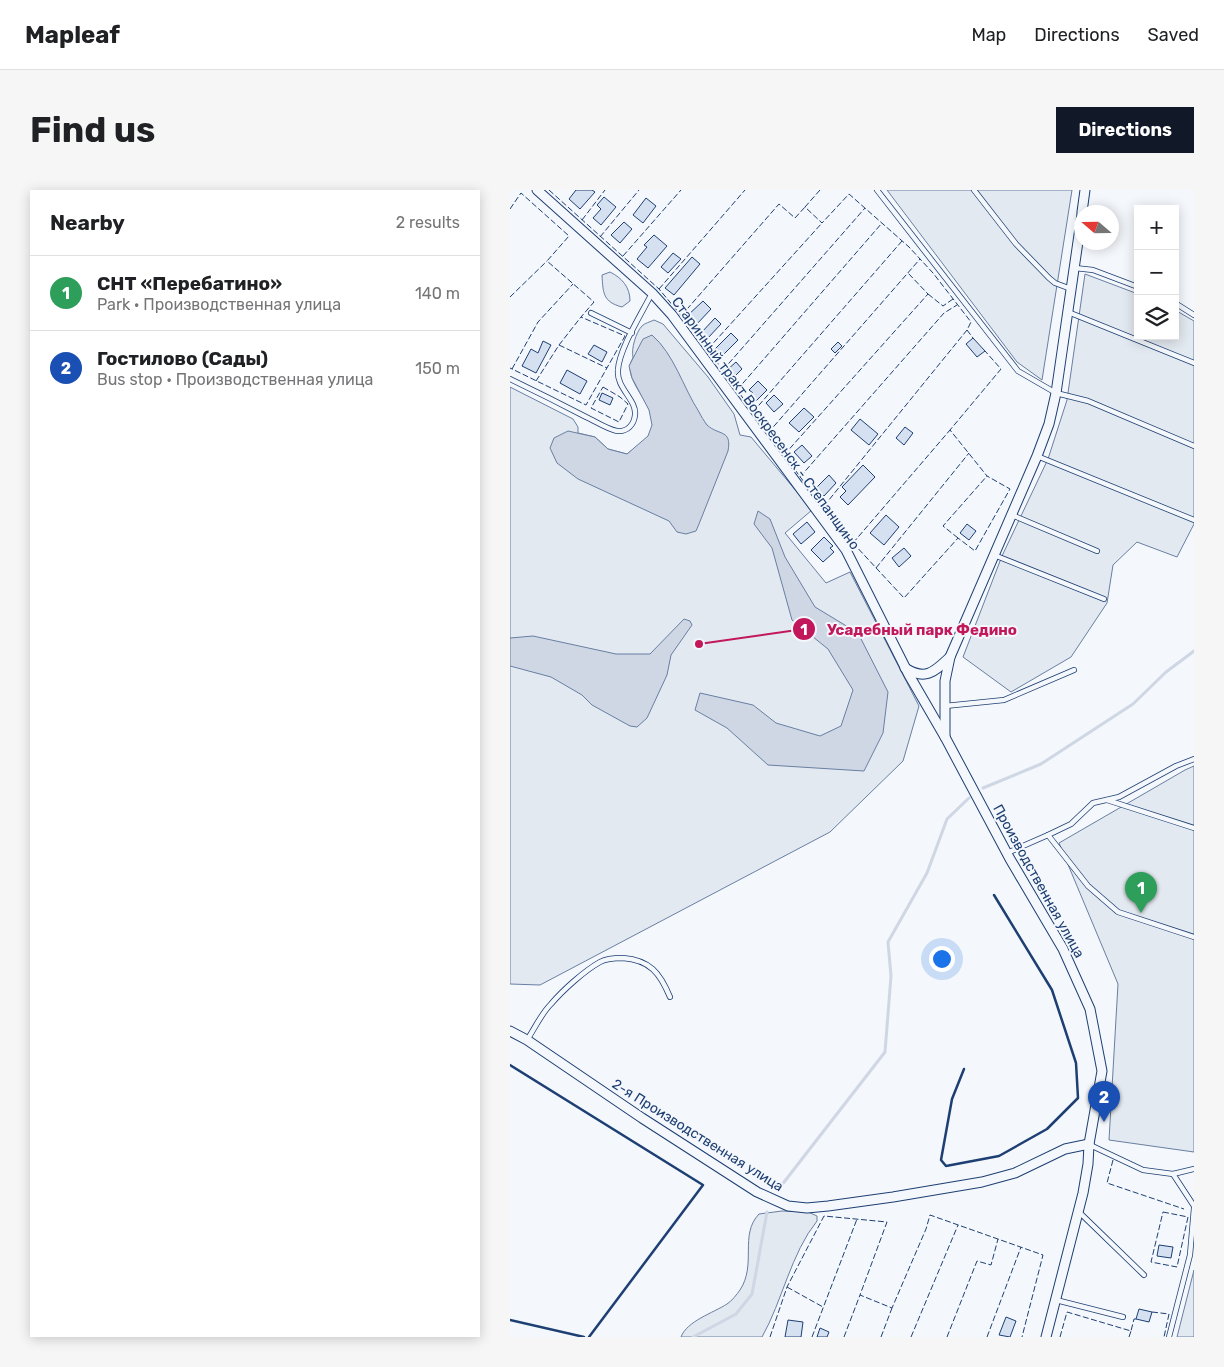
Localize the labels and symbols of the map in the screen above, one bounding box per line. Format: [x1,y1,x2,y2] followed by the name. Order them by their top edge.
[1074,205,1119,250] north arrow
[668,294,863,553] street label: Старинный тракт Воскресенск - Степанщино
[792,614,1027,644] callout: Усадебный парк Федино
[800,621,808,639] text: 1
[827,621,1017,639] text: Усадебный парк Федино
[989,801,1088,961] street label: Производственная улица
[1125,872,1157,913] pin: 1
[929,946,955,972] your location
[609,1076,787,1195] street label: 2-я Производственная улица
[1088,1081,1120,1122] pin: 2

